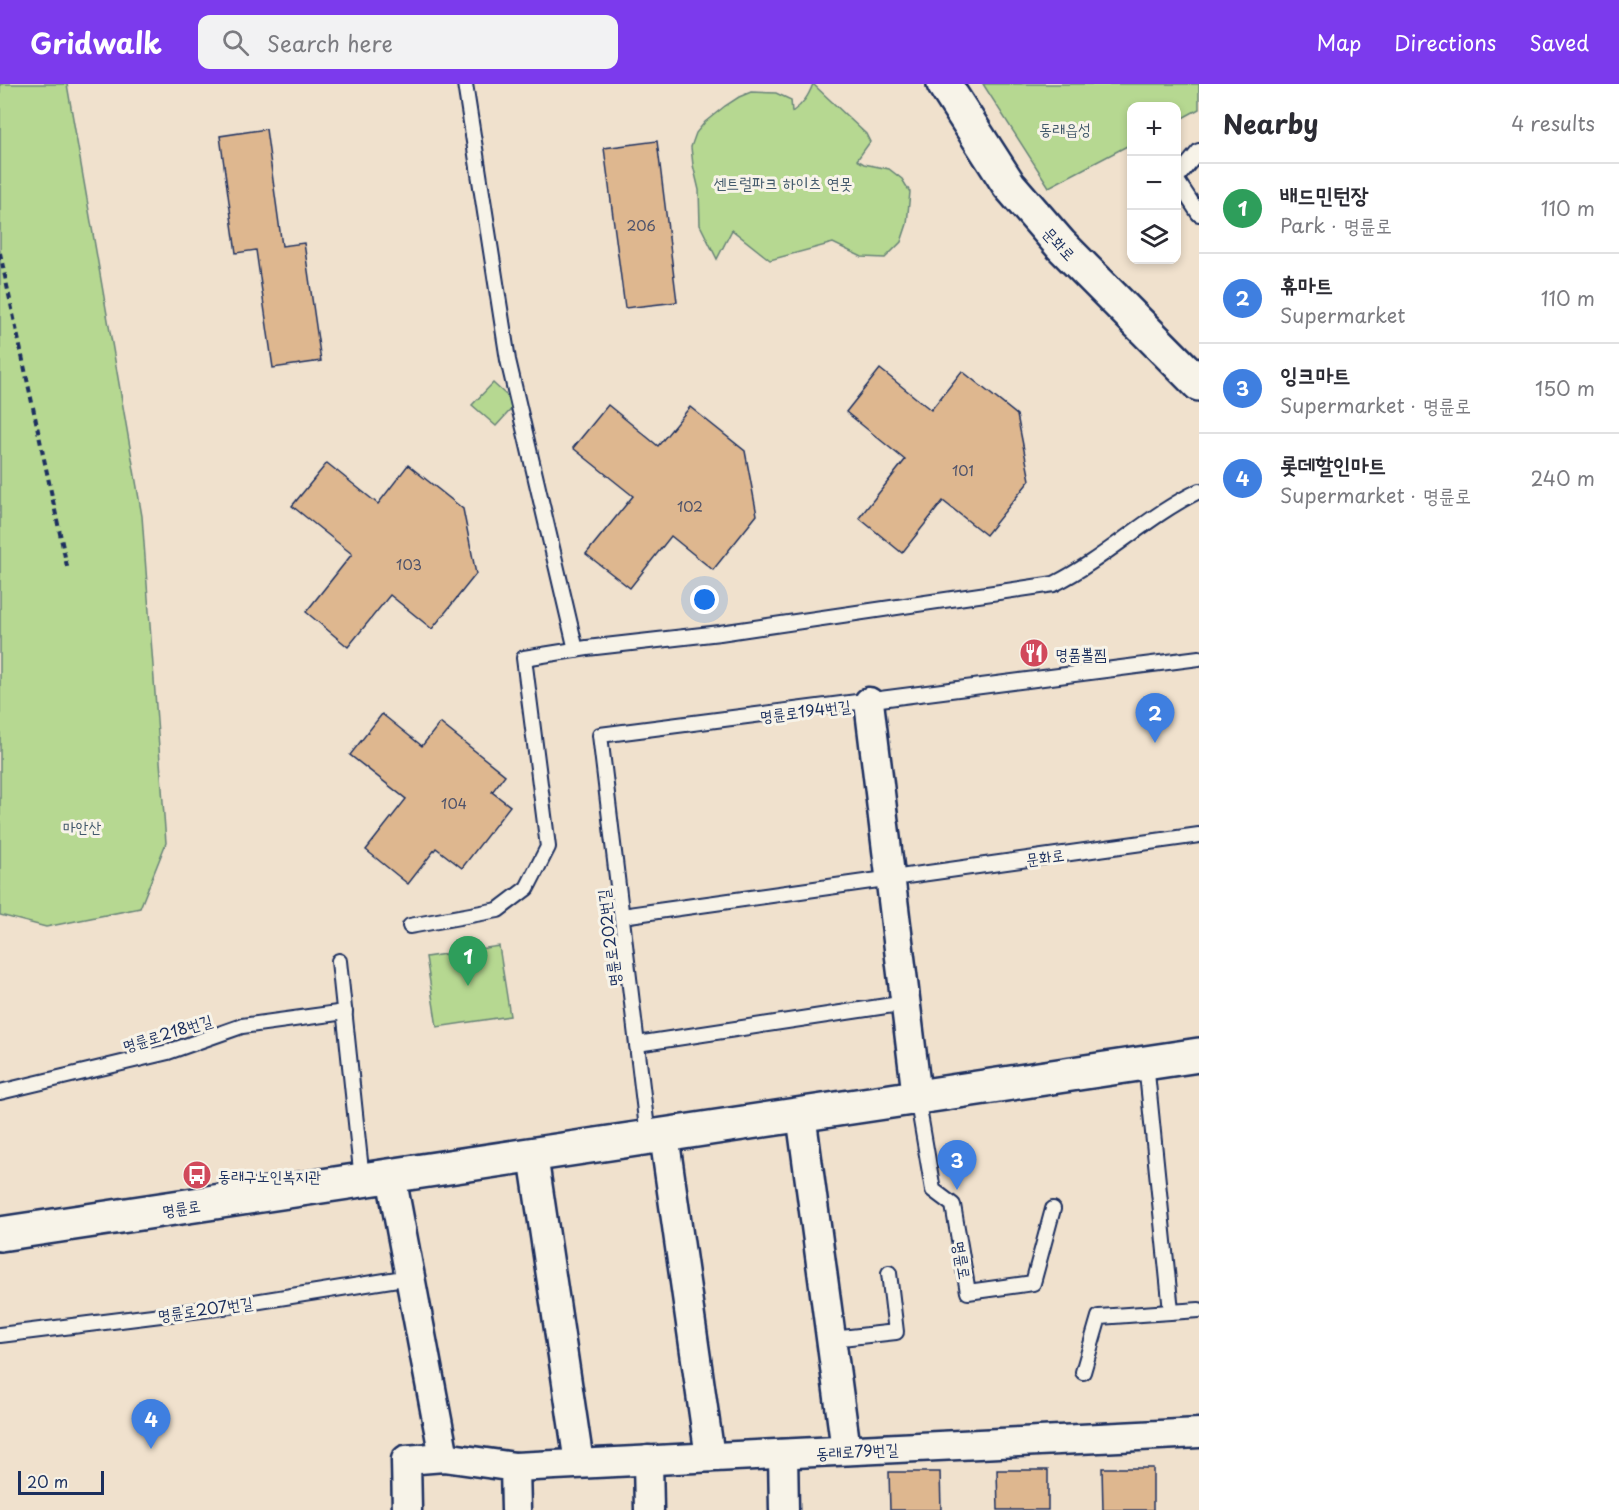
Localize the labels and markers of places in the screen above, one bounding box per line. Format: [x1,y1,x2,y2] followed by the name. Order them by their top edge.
[1018,637,1050,669] restaurant icon: 명품뽈찜
[1055,641,1107,665] place label: 명품뽈찜
[1136,694,1174,743] pin: 2
[448,936,488,986] pin: 1
[938,1140,976,1190] pin: 3
[181,1159,213,1191] bus stop icon: 동래구노인복지관
[218,1163,321,1187] place label: 동래구노인복지관
[132,1400,170,1449] pin: 4

